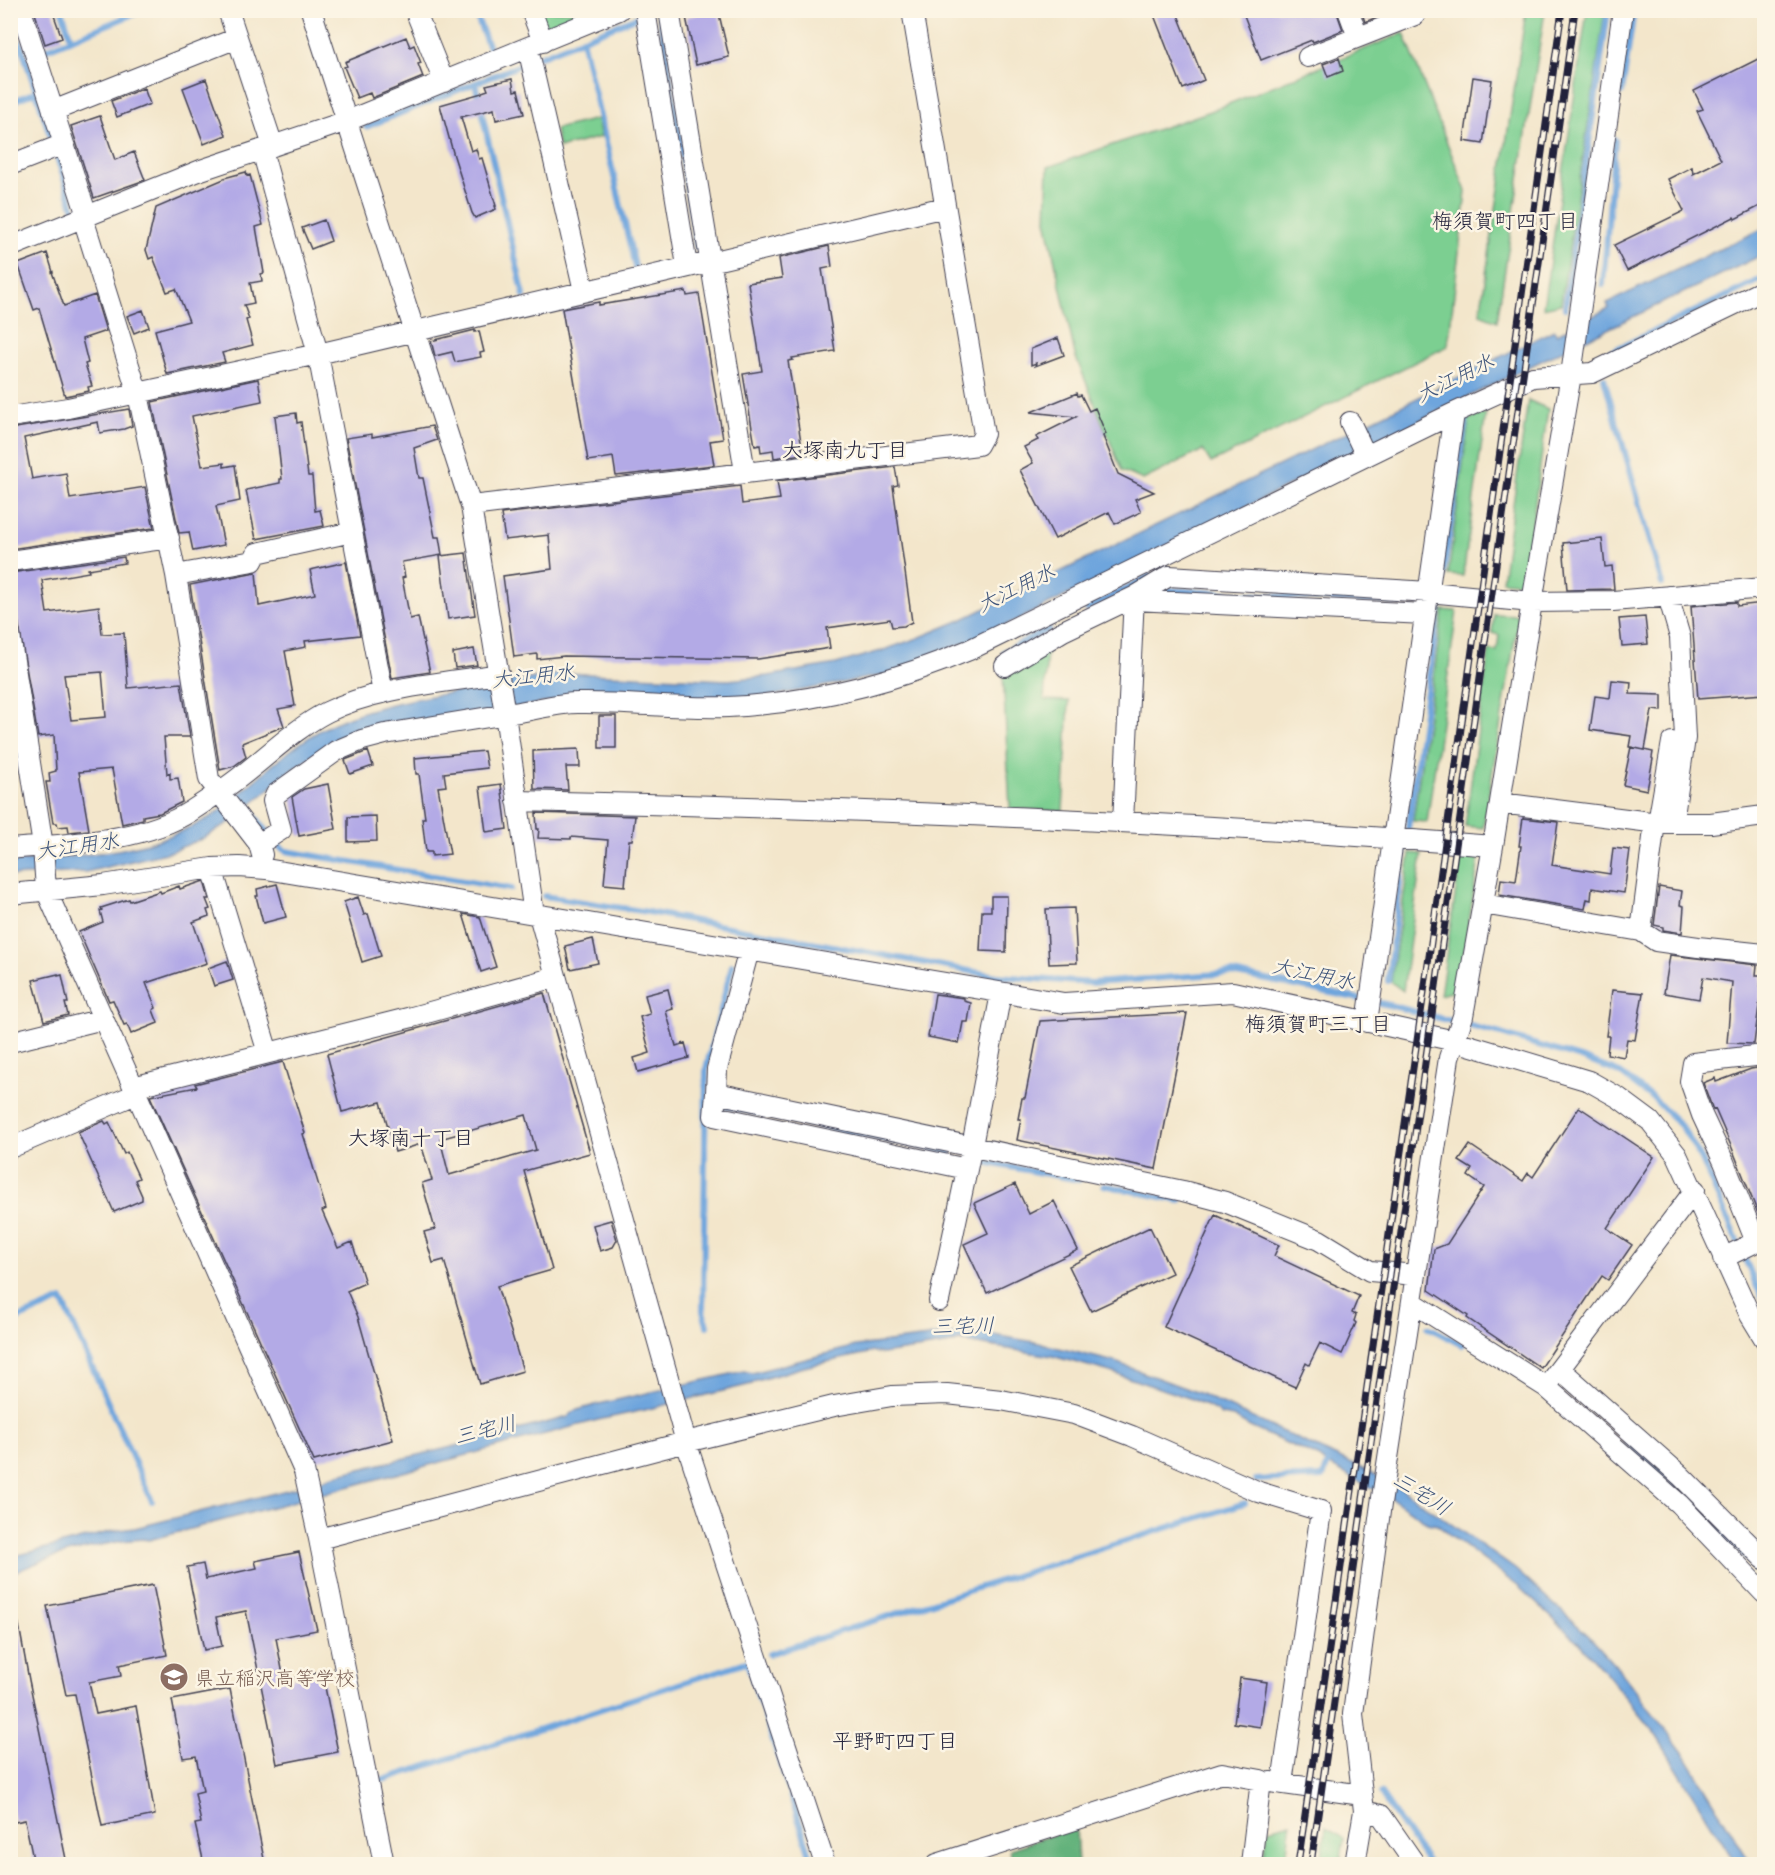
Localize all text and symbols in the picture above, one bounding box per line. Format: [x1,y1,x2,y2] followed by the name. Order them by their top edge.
[1432,203,1579,235] district label: 梅須賀町四丁目
[1409,343,1499,409] water label: 大江用水
[782,432,908,464] district label: 大塚南九丁目
[970,553,1060,619] water label: 大江用水
[490,654,576,694] water label: 大江用水
[33,822,121,866] water label: 大江用水
[1270,948,1358,996] water label: 大江用水
[1245,1006,1392,1038] district label: 梅須賀町三丁目
[348,1120,474,1152] district label: 大塚南十丁目
[931,1307,995,1341] water label: 三宅川
[451,1405,519,1451] water label: 三宅川
[1388,1462,1458,1522] water label: 三宅川
[158,1661,190,1693] school or university icon: 県立稲沢高等学校
[195,1662,355,1692] place label: 県立稲沢高等学校
[832,1723,958,1755] district label: 平野町四丁目

